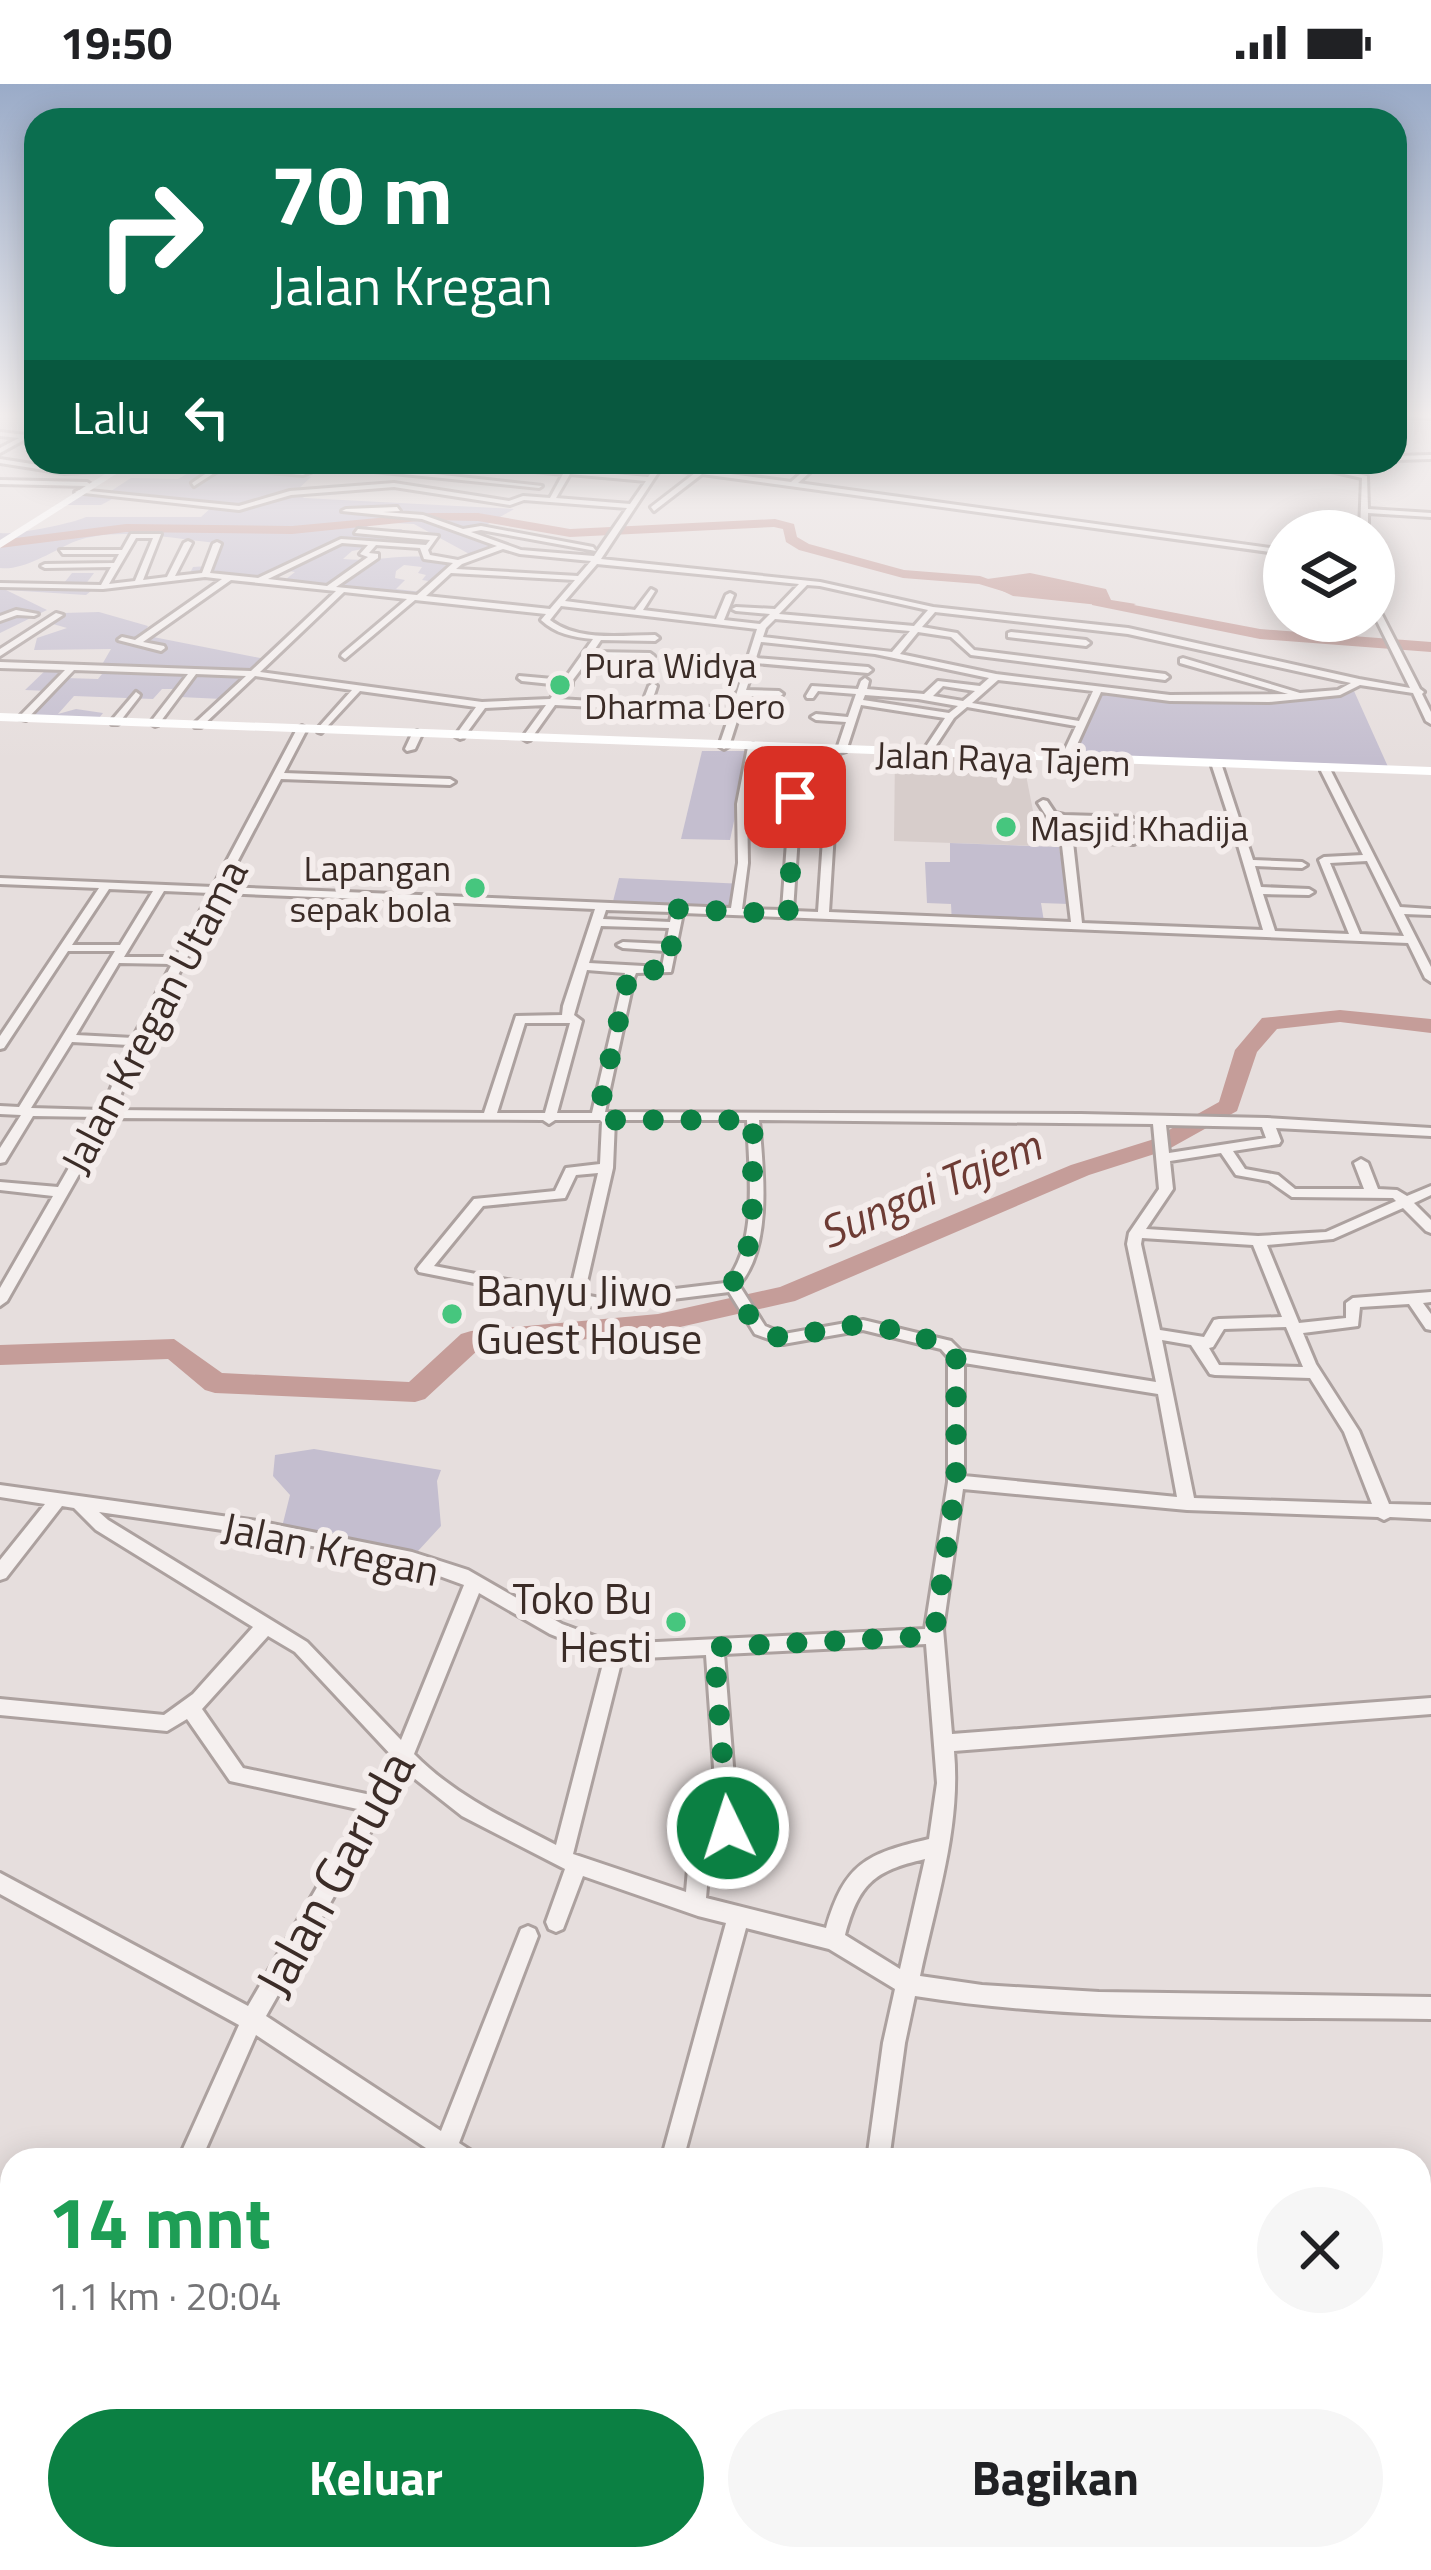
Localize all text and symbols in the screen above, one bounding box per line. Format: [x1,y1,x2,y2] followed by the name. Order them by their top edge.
[60,8,172,76] text: 19:50
[270,129,453,257] text: 70 m
[72,156,228,312] icon: right
[270,244,553,326] text: Jalan Kregan
[72,383,150,451] text: Lalu
[174,384,240,450] icon: left
[1263,510,1395,642] map controls
[1263,510,1395,642] button: layers
[584,637,786,733] place label: Pura Widya Dharma Dero
[547,672,573,698] marker: Pura Widya Dharma Dero
[875,726,1131,790] street label: Jalan Raya Tajem
[744,746,846,848] pin
[762,764,828,830] icon: arrive
[1030,800,1248,855] place label: Masjid Khadija
[993,814,1019,840] marker: Masjid Khadija
[290,840,451,936] place label: Lapangan sepak bola
[43,847,263,1185] street label: Jalan Kregan Utama
[462,875,488,901] marker: Lapangan sepak bola
[808,1110,1051,1265] water label: Sungai Tajem
[476,1258,702,1370] place label: Banyu Jiwo Guest House
[439,1301,465,1327] marker: Banyu Jiwo Guest House
[217,1494,445,1602] street label: Jalan Kregan
[512,1566,652,1678] place label: Toko Bu Hesti
[663,1609,689,1635] marker: Toko Bu Hesti
[234,1736,434,2010] street label: Jalan Garuda
[665,1765,791,1891] position arrow
[48,2166,271,2276] text: 14 mnt
[1257,2187,1383,2313] button: close
[48,2266,281,2325] text: 1.1 km · 20:04
[48,2409,704,2547] button: Keluar
[728,2409,1383,2547] button: Bagikan

